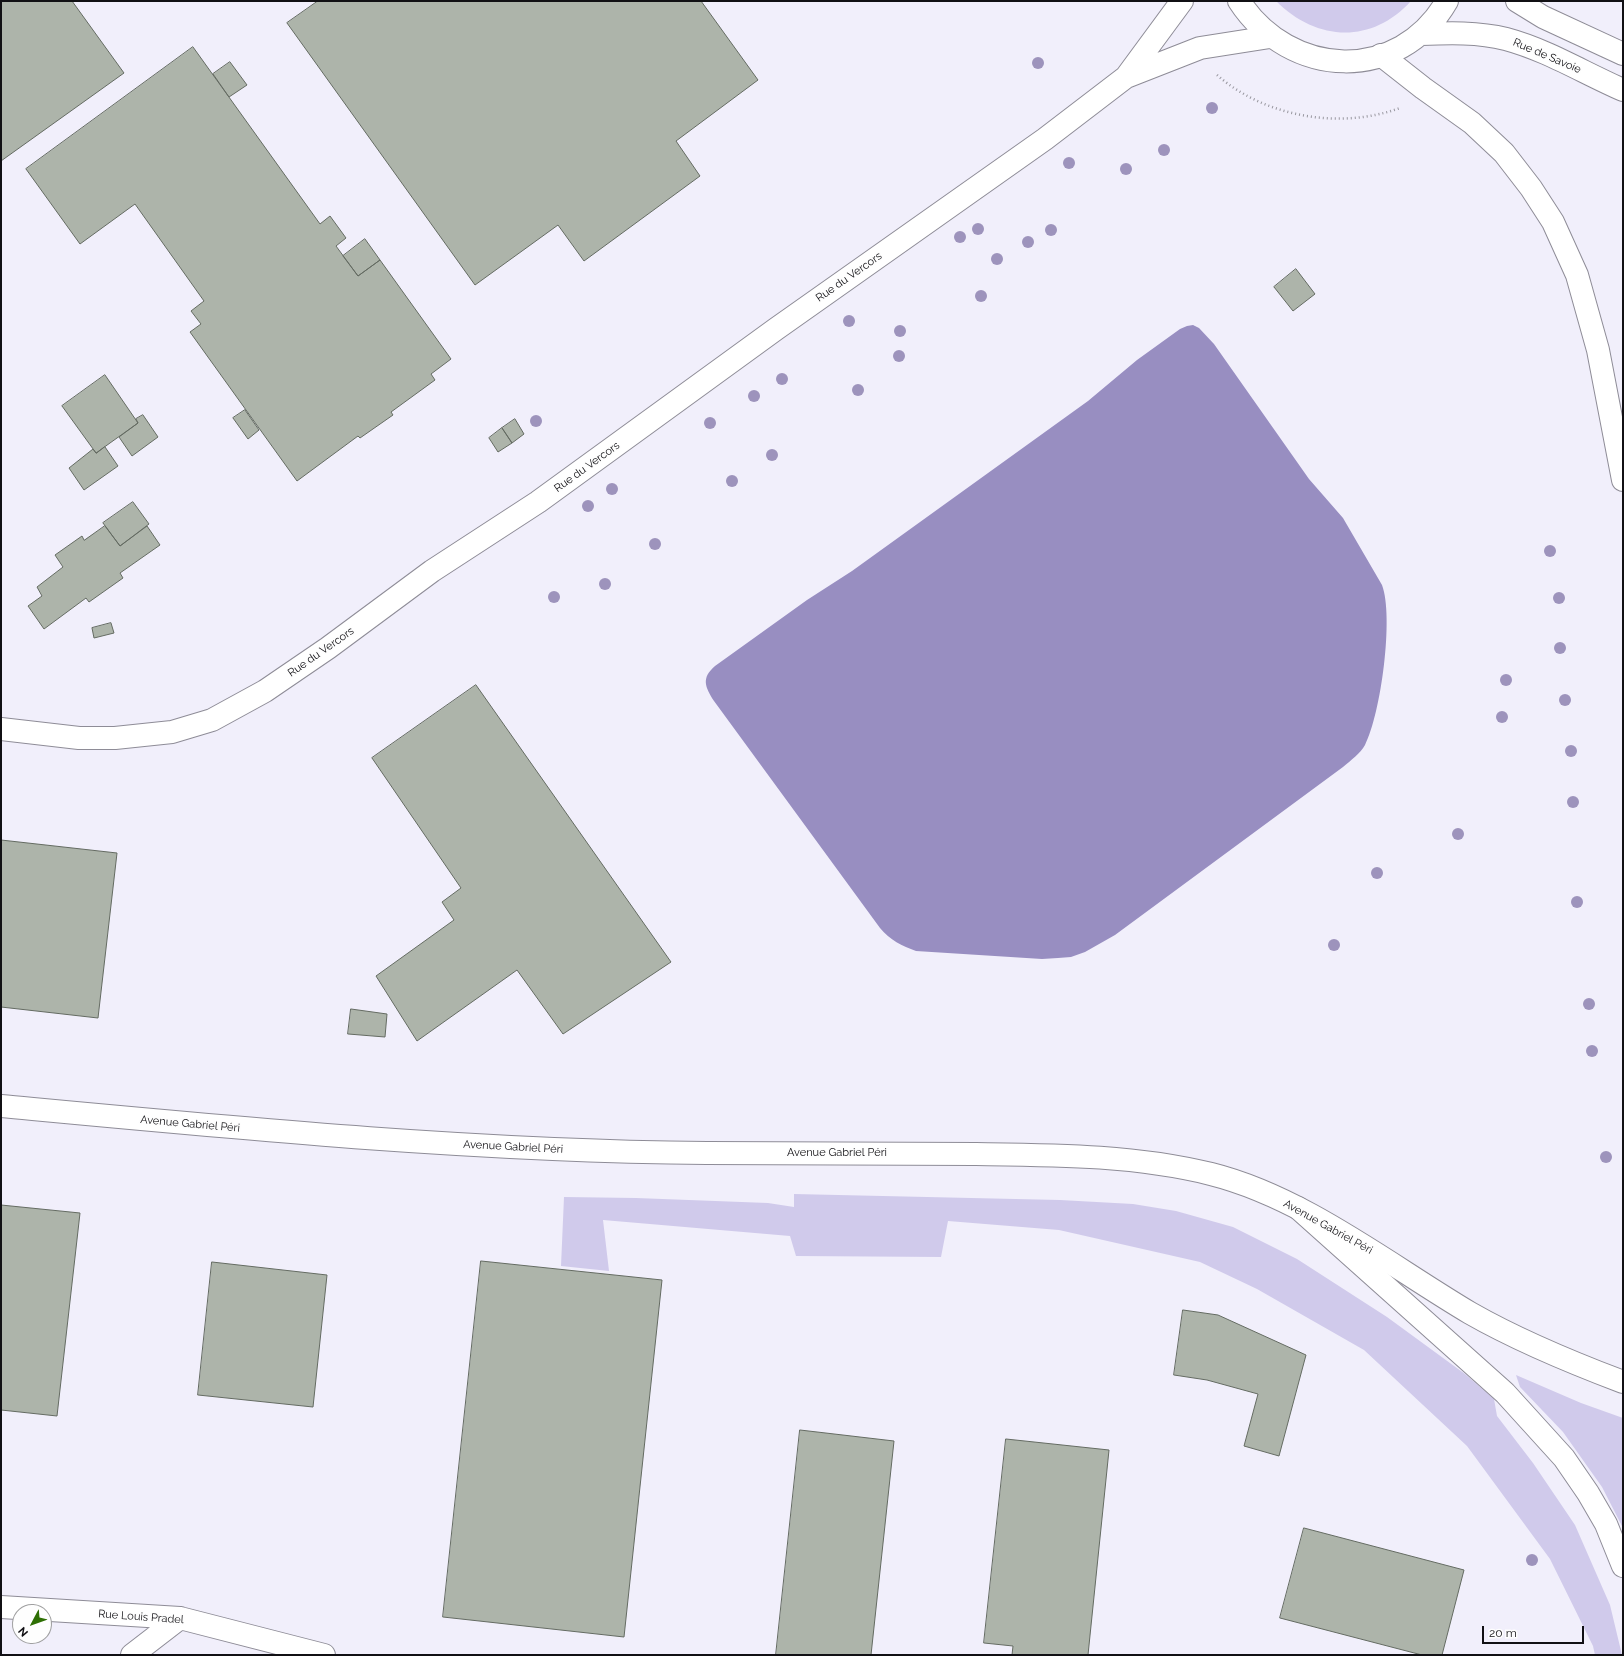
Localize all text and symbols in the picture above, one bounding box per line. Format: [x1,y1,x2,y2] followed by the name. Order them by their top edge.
[1511,36,1583,76] street label: Rue de Savoie
[813,249,885,305] street label: Rue du Vercors
[552,439,622,495] street label: Rue du Vercors
[285,624,357,680] street label: Rue du Vercors
[140,1113,240,1135] street label: Avenue Gabriel Péri
[463,1138,563,1156] street label: Avenue Gabriel Péri
[787,1146,887,1160] street label: Avenue Gabriel Péri
[1281,1197,1375,1257] street label: Avenue Gabriel Péri
[12,1604,52,1644] north arrow
[98,1607,184,1627] street label: Rue Louis Pradel
[1484,1618,1586,1644] scale bar
[16,1624,31,1639] text: N
[1489,1626,1517,1640] text: 20 m

